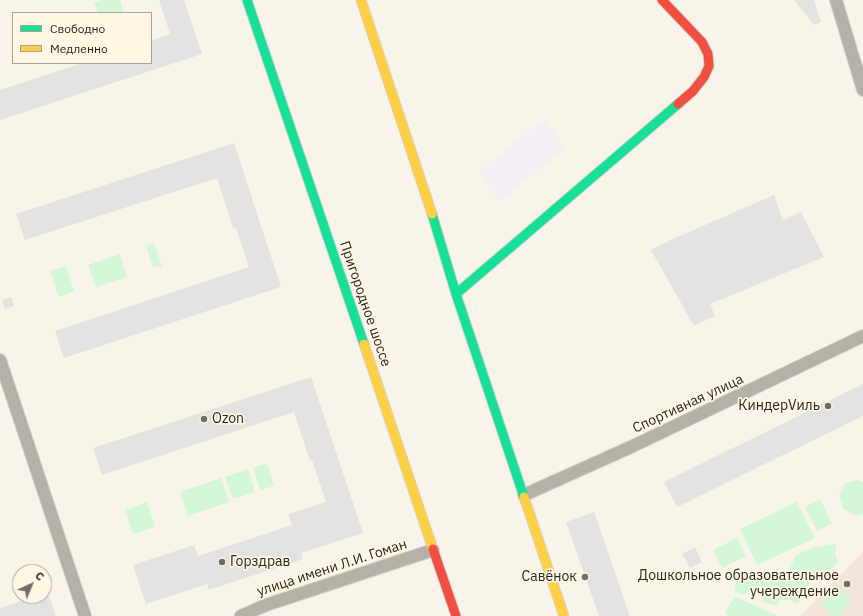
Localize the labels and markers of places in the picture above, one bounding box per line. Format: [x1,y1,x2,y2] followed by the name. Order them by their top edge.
[738,398,820,414] place label: КиндерVиль
[823,401,833,411] marker: КиндерVиль
[212,411,244,427] place label: Ozon
[199,414,209,424] marker: Ozon
[230,554,290,570] place label: Горздрав
[217,557,227,567] marker: Горздрав
[638,568,839,600] place label: Дошкольное образовательное учереждение
[522,569,577,585] place label: Савёнок
[580,572,590,582] marker: Савёнок
[842,579,852,589] marker: Дошкольное образовательное учереждение

